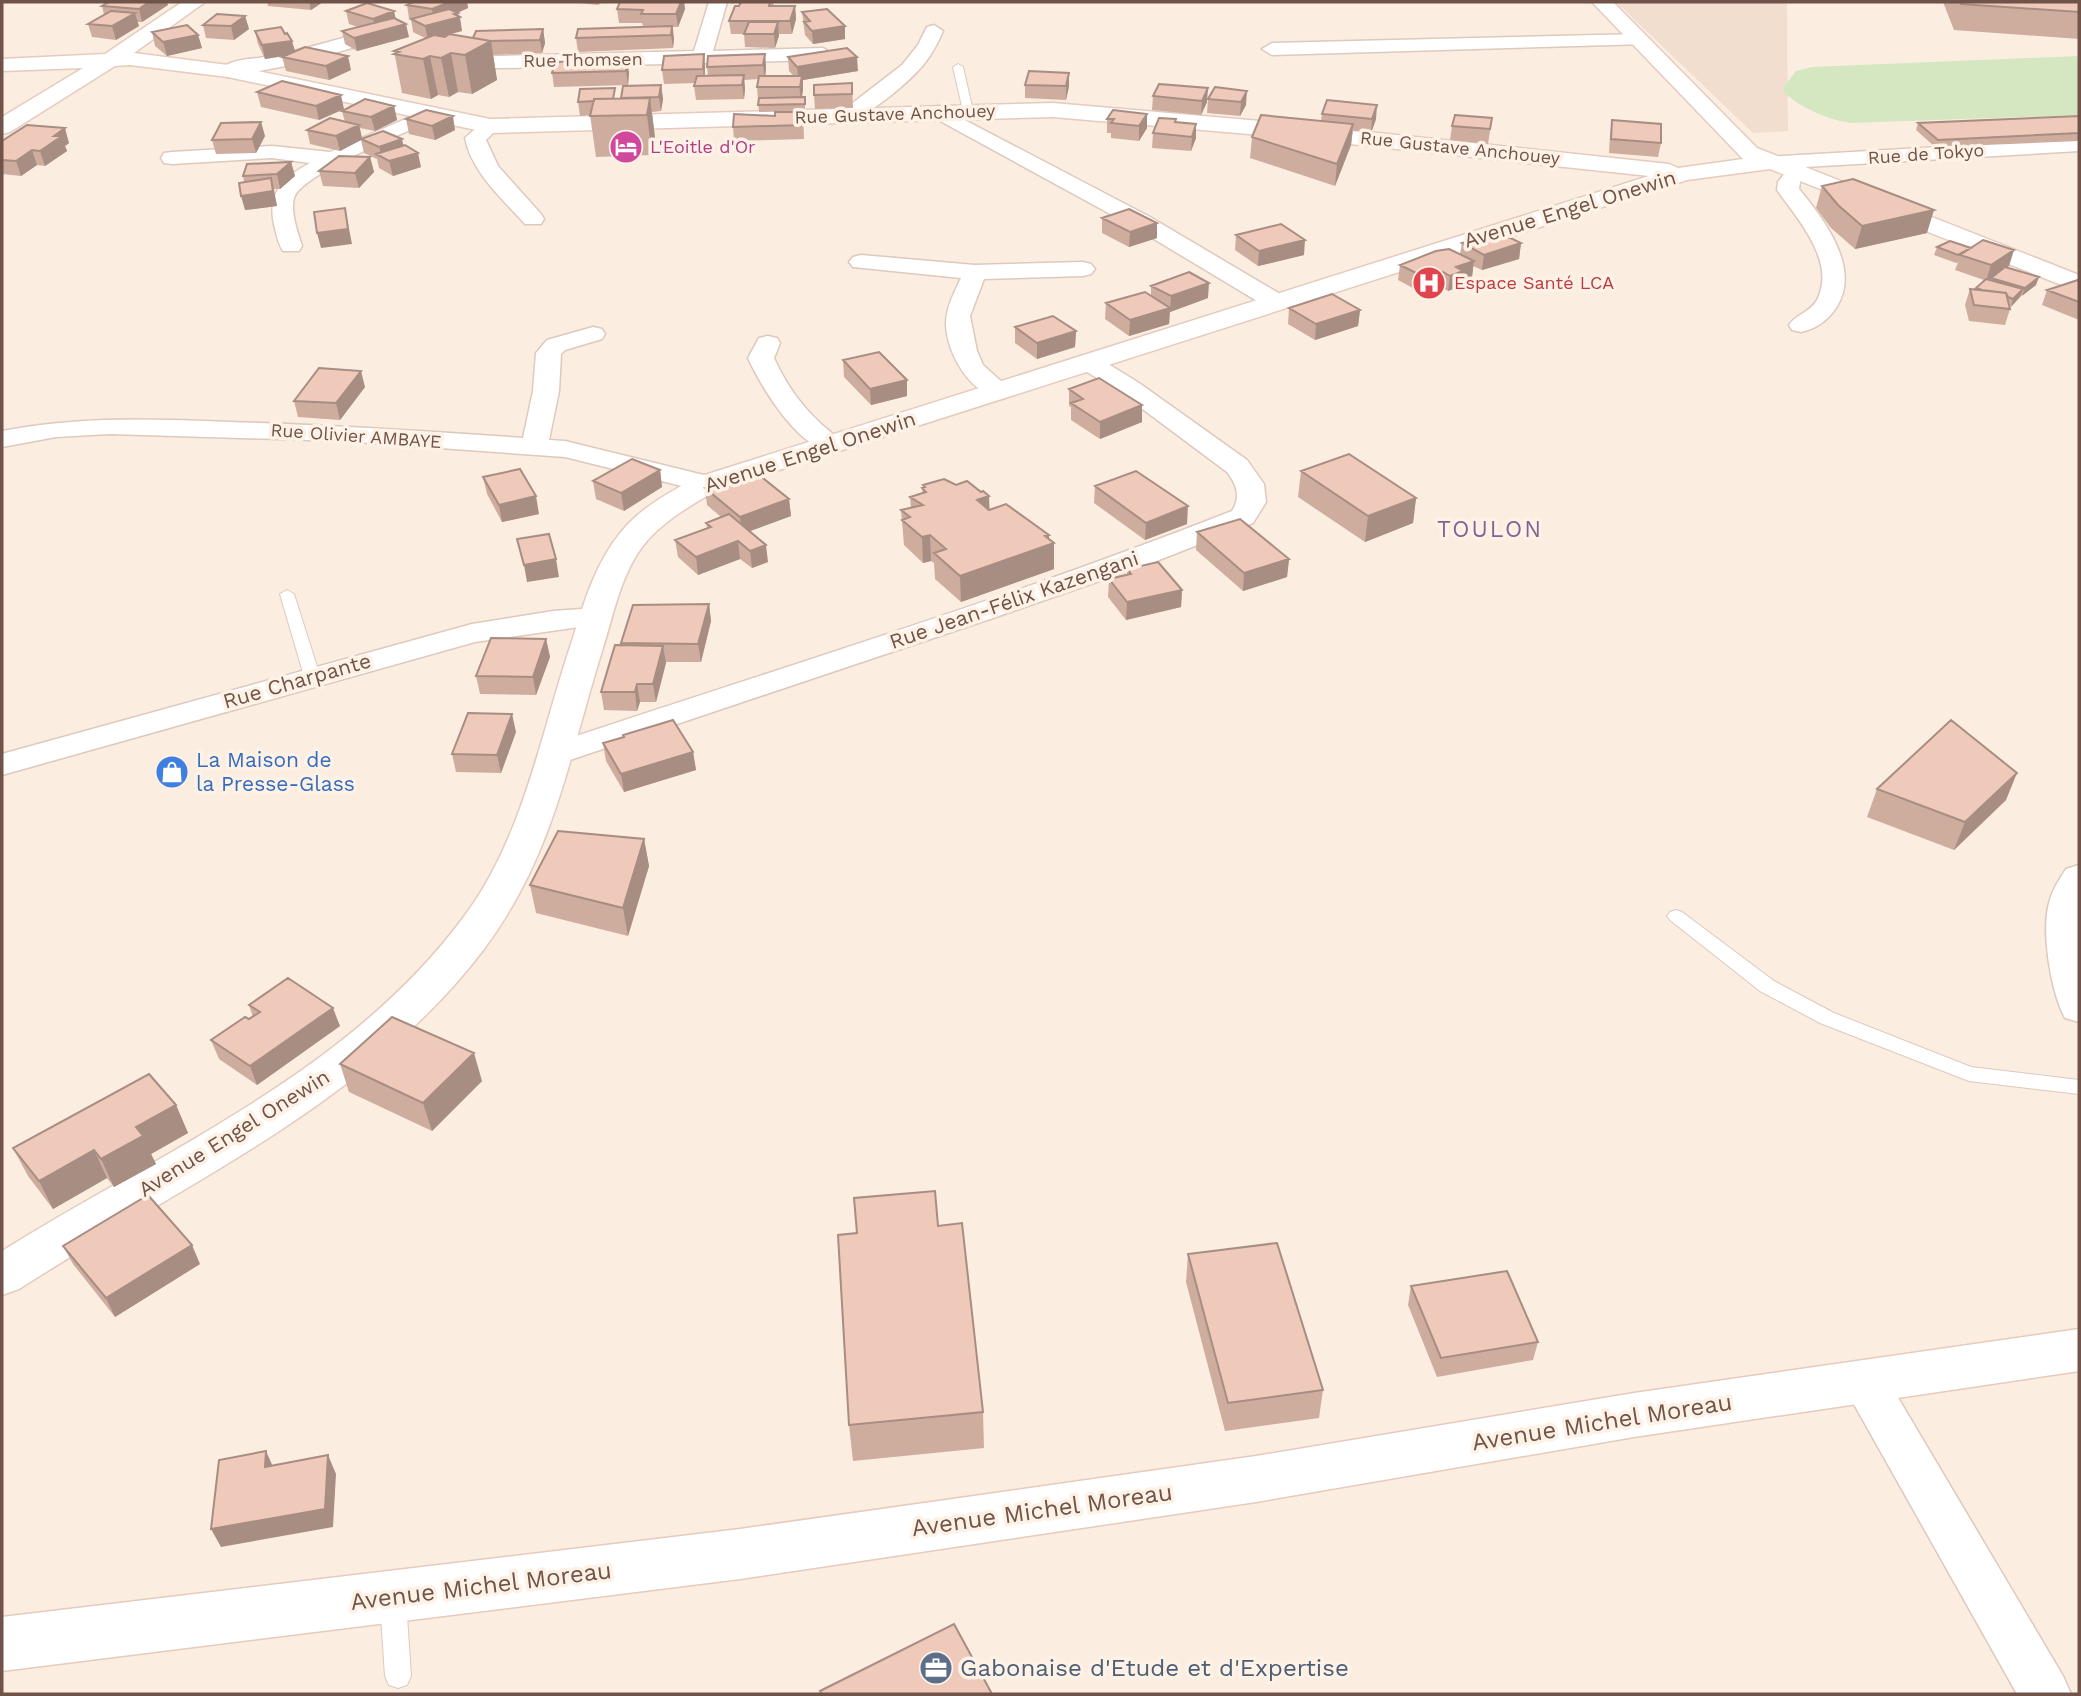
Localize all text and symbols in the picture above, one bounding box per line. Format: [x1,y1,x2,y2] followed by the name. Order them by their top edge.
[523,48,643,71] street label: Rue Thomsen
[794,99,996,128] street label: Rue Gustave Anchouey
[1359,127,1562,169] street label: Rue Gustave Anchouey
[607,128,645,166] hotel icon: L'Eoitle d'Or
[650,136,755,157] place label: L'Eoitle d'Or
[1867,139,1985,168] street label: Rue de Tokyo
[1461,164,1679,253] street label: Avenue Engel Onewin
[1410,264,1448,302] hospital icon: Espace Santé LCA
[1454,272,1614,293] place label: Espace Santé LCA
[701,406,919,497] street label: Avenue Engel Onewin
[270,419,442,452] street label: Rue Olivier AMBAYE
[1437,516,1543,543] district label: TOULON
[886,545,1142,654] street label: Rue Jean-Félix Kazengani
[220,647,374,714] street label: Rue Charpante
[196,747,355,796] place label: La Maison de la Presse-Glass
[153,753,191,791] shop icon: La Maison de la Presse-Glass
[134,1064,334,1202] street label: Avenue Engel Onewin
[1470,1388,1734,1456] street label: Avenue Michel Moreau
[910,1478,1174,1542] street label: Avenue Michel Moreau
[349,1556,613,1616] street label: Avenue Michel Moreau
[917,1649,955,1687] office icon: Gabonaise d'Etude et d'Expertise
[960,1654,1349,1682] place label: Gabonaise d'Etude et d'Expertise

